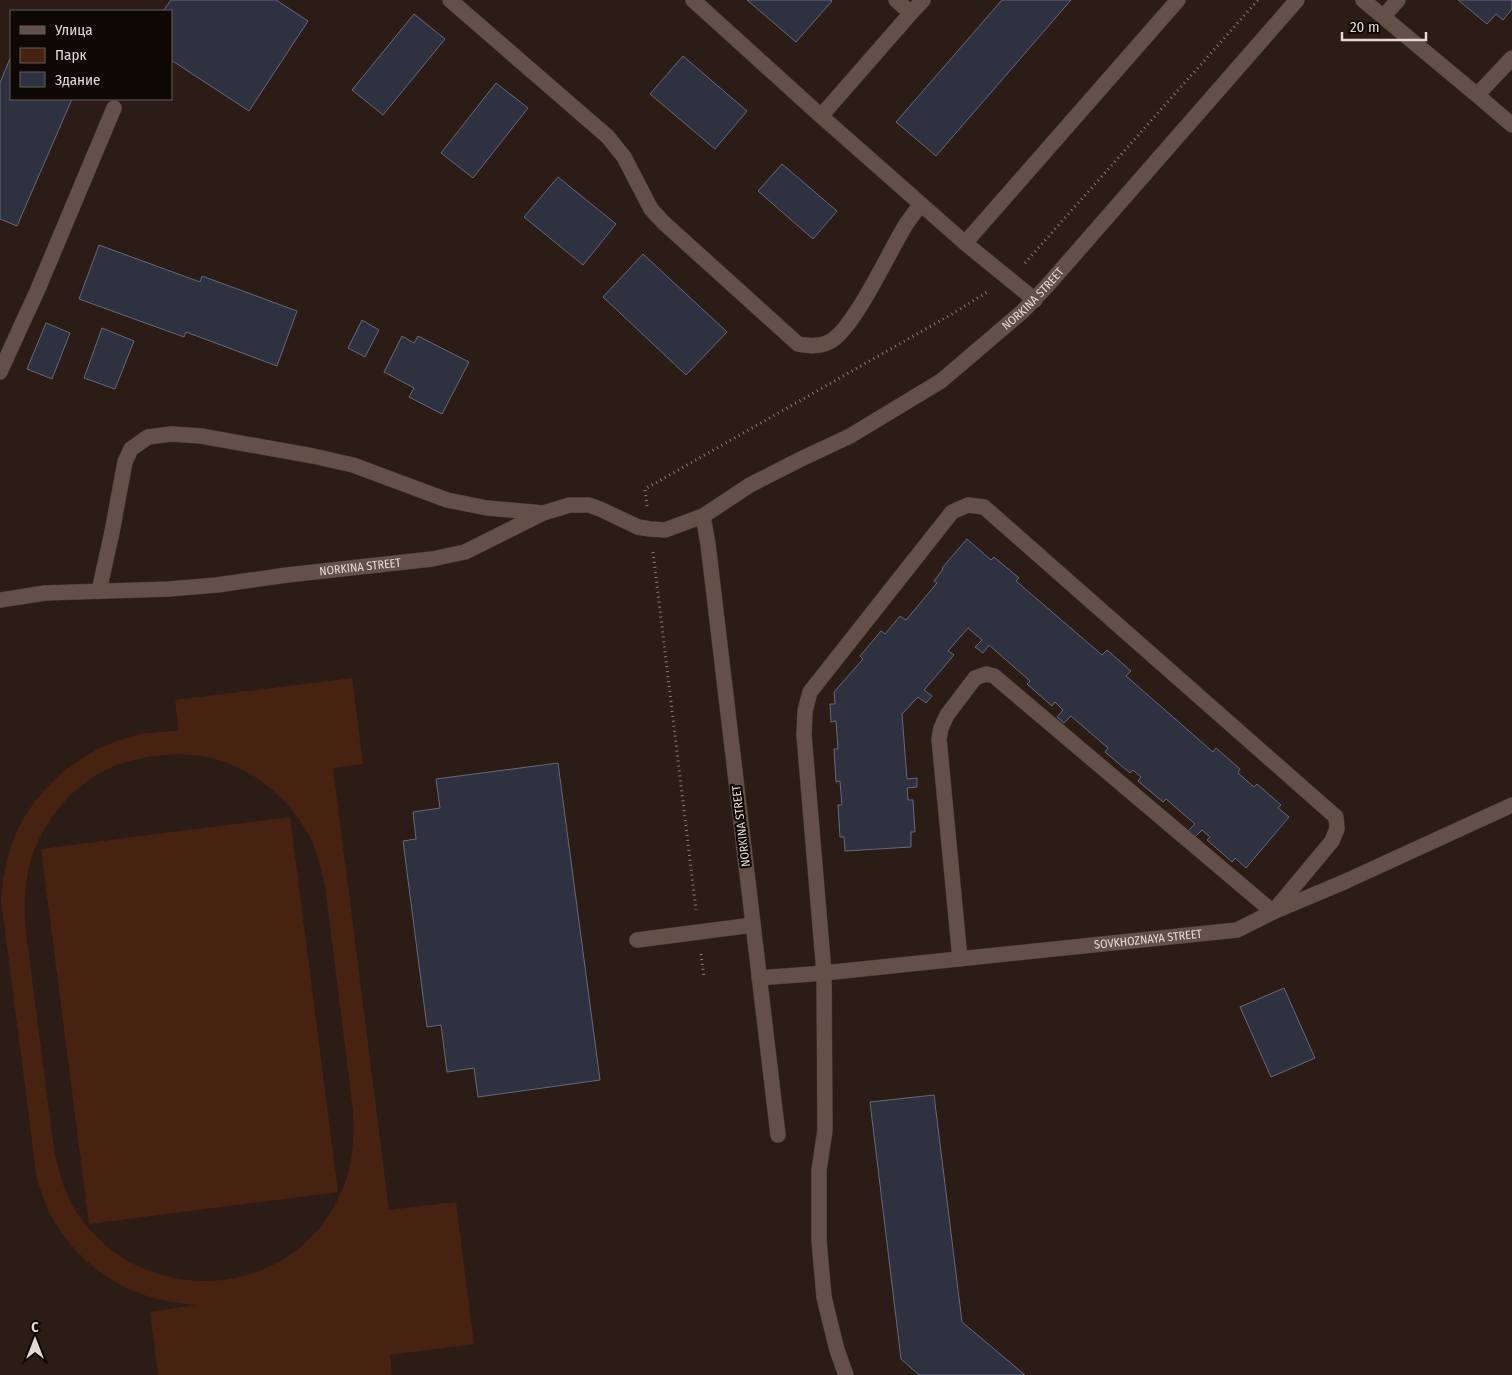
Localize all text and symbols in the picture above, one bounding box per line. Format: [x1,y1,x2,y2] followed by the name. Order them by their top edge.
[10,10,172,100] legend
[1342,10,1426,42] scale bar
[1350,18,1380,36] text: 20 m
[54,21,93,39] text: Улица
[55,46,86,64] text: Парк
[55,71,101,89] text: Здание
[999,265,1067,333] street label: NORKINA STREET
[319,555,402,578] street label: NORKINA STREET
[729,784,753,867] street label: NORKINA STREET
[1093,927,1203,952] street label: SOVKHOZNAYA STREET
[10,1315,60,1365] north arrow
[31,1319,39,1336] text: С

